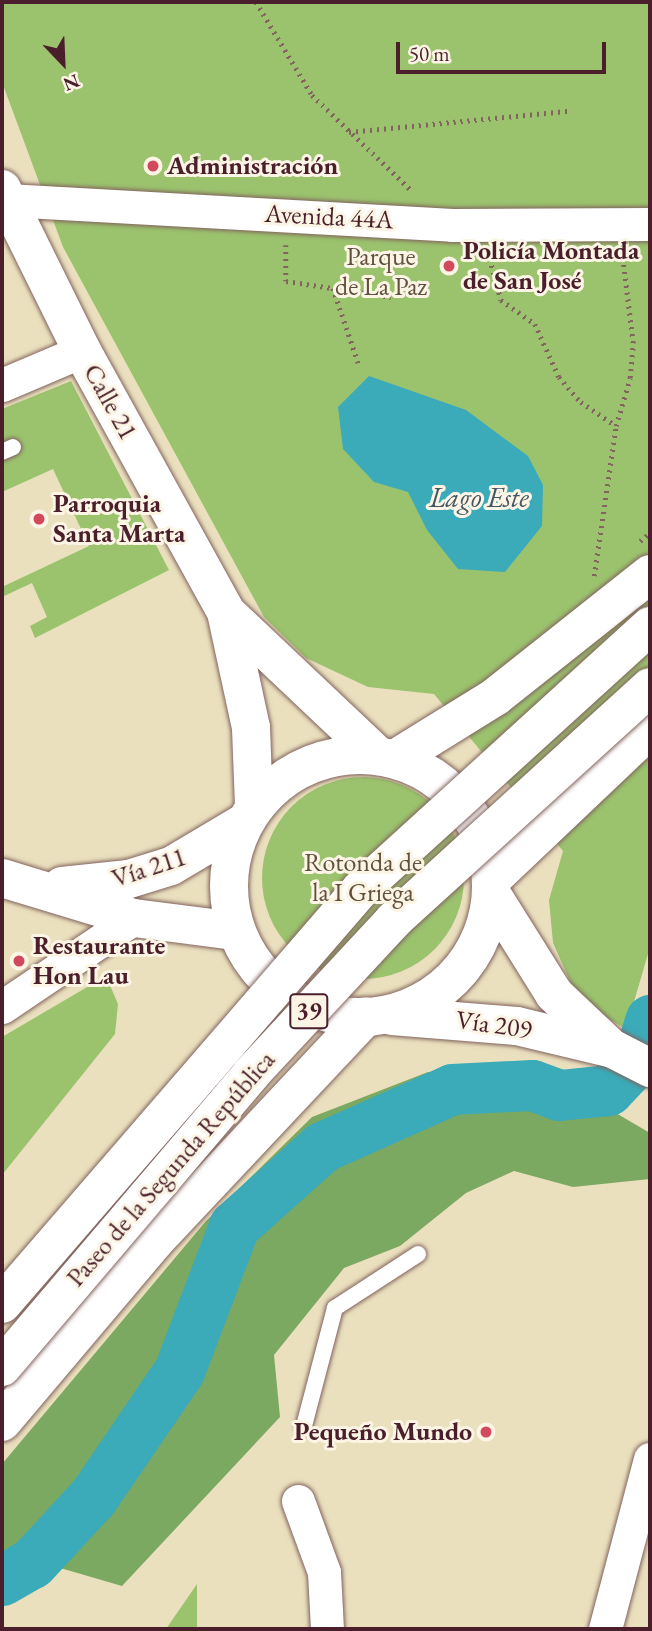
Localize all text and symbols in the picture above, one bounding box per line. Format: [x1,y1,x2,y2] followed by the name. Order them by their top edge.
[28,28,98,98] north arrow
[400,28,610,72] scale bar
[409,40,450,67] text: 50 m
[59,68,83,97] text: N
[167,150,338,182] place label: Administración
[145,158,161,174] marker: Administración
[264,198,394,236] street label: Avenida 44A
[463,235,639,296] place label: Policía Montada de San José
[335,241,427,302] park label: Parque de La Paz
[441,258,457,274] marker: Policía Montada de San José
[77,359,143,445] street label: Calle 21
[429,480,529,514] water label: Lago Este
[53,488,185,550] place label: Parroquia Santa Marta
[31,511,47,527] marker: Parroquia Santa Marta
[108,841,190,895] street label: Vía 211
[304,847,422,908] park label: Rotonda de la I Griega
[33,930,165,992] place label: Restaurante Hon Lau
[11,953,27,969] marker: Restaurante Hon Lau
[288,990,330,1031] road number: 39
[454,1004,534,1046] street label: Vía 209
[60,1045,282,1293] street label: Paseo de la Segunda República
[294,1416,472,1448] place label: Pequeño Mundo
[478,1424,494,1440] marker: Pequeño Mundo

